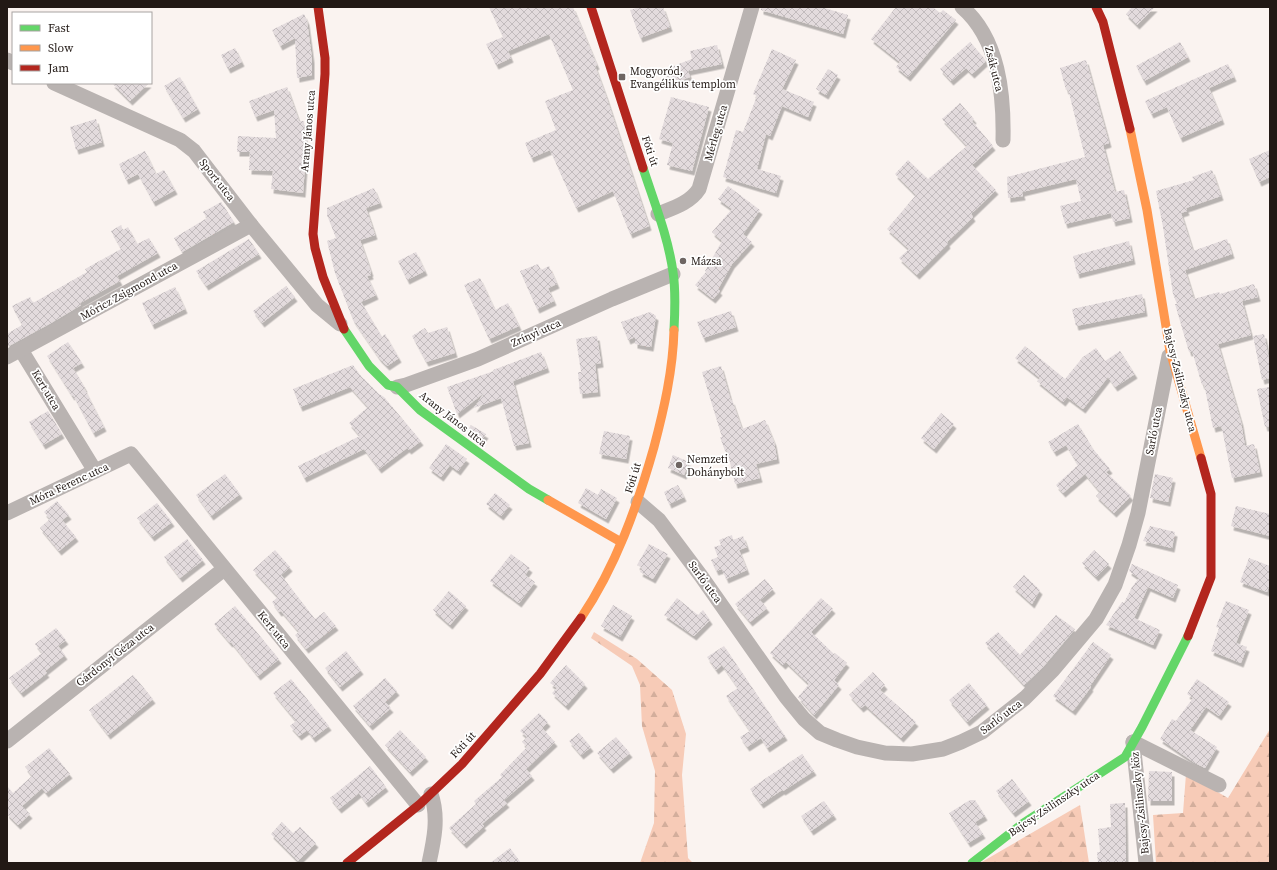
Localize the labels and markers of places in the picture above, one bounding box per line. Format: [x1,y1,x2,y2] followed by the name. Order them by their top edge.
[630,64,736,92] place label: Mogyoród, Evangélikus templom
[617,72,627,82] marker: Mogyoród, Evangélikus templom
[691,254,722,269] place label: Mázsa
[678,256,688,266] marker: Mázsa
[687,452,744,480] place label: Nemzeti Dohánybolt
[674,460,684,470] marker: Nemzeti Dohánybolt

